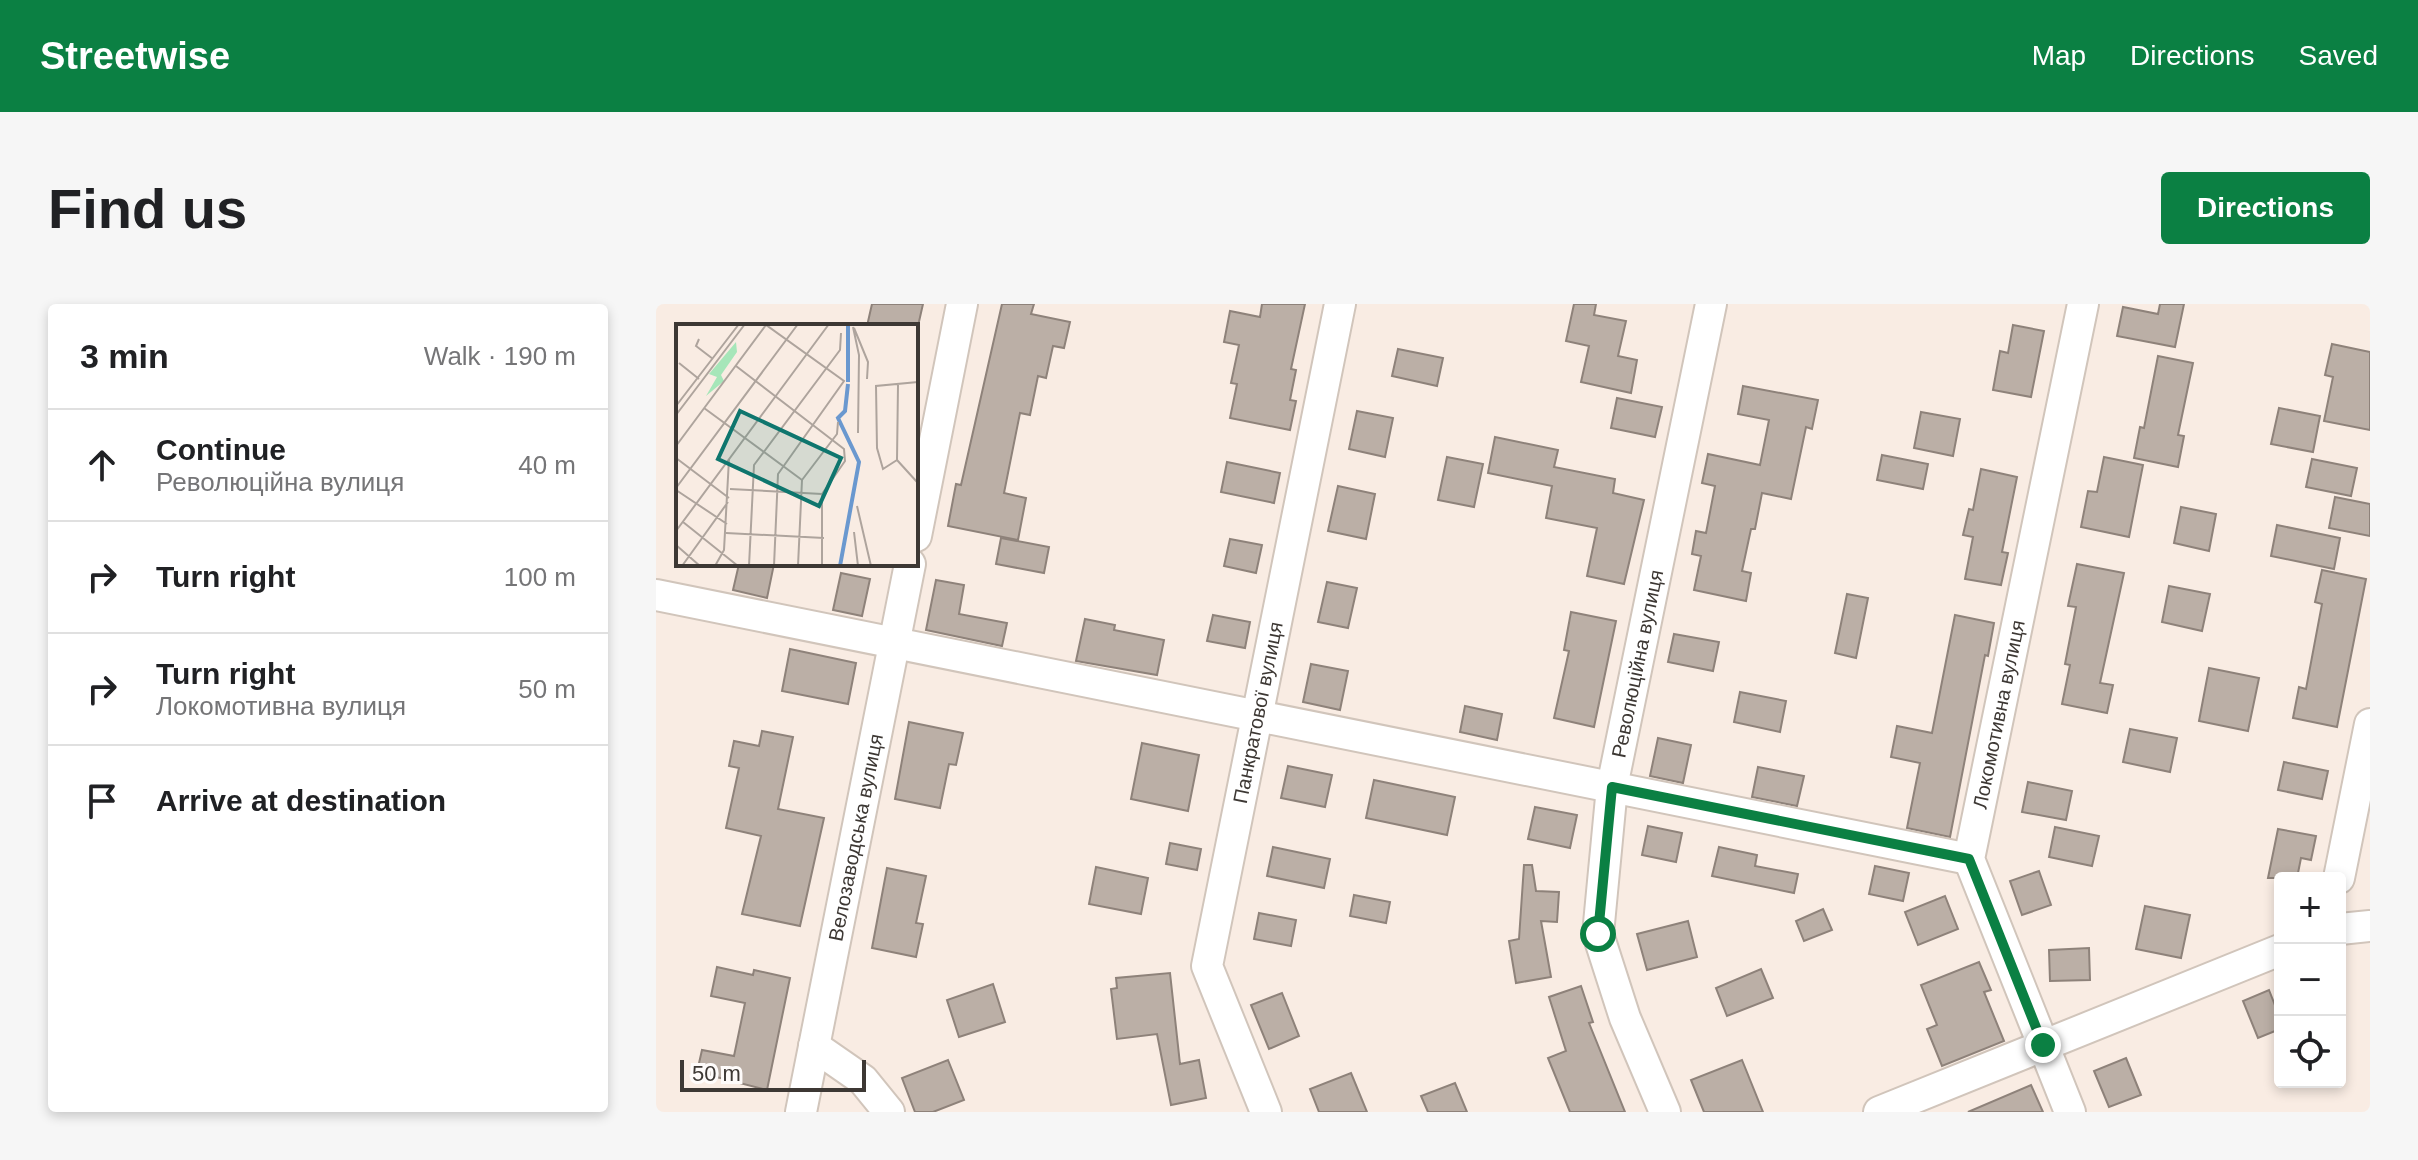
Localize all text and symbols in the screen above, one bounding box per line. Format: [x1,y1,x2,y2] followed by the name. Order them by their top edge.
[40,35,230,77] text: Streetwise
[2032,40,2086,71] text: Map
[2130,40,2255,71] text: Directions
[2299,40,2378,71] text: Saved
[2161,172,2370,244] button: Directions
[48,177,247,240] text: Find us
[676,324,918,566] inset map
[80,337,169,375] text: 3 min
[424,341,576,371] text: Walk · 190 m
[156,433,286,466] text: Continue
[80,443,124,487] icon: ahead
[518,450,576,480] text: 40 m
[156,467,404,497] text: Революційна вулиця
[80,555,124,599] icon: right
[156,560,295,593] text: Turn right
[504,562,576,592] text: 100 m
[1607,568,1667,759] street label: Революційна вулиця
[1969,618,2029,811] street label: Локомотивна вулиця
[1229,620,1287,805] street label: Панкратової вулиця
[156,657,295,690] text: Turn right
[80,667,124,711] icon: right
[518,674,576,704] text: 50 m
[156,691,406,721] text: Локомотивна вулиця
[824,732,887,943] street label: Велозаводська вулиця
[80,779,124,823] icon: arrive
[156,784,446,817] text: Arrive at destination
[2274,872,2346,1088] map controls
[2274,872,2346,944] button: +
[1580,916,1616,952] route start
[2274,944,2346,1016] button: −
[2274,1016,2346,1088] button: locate
[2025,1027,2061,1063] route end
[680,1056,866,1092] scale bar
[692,1061,741,1086] text: 50 m

